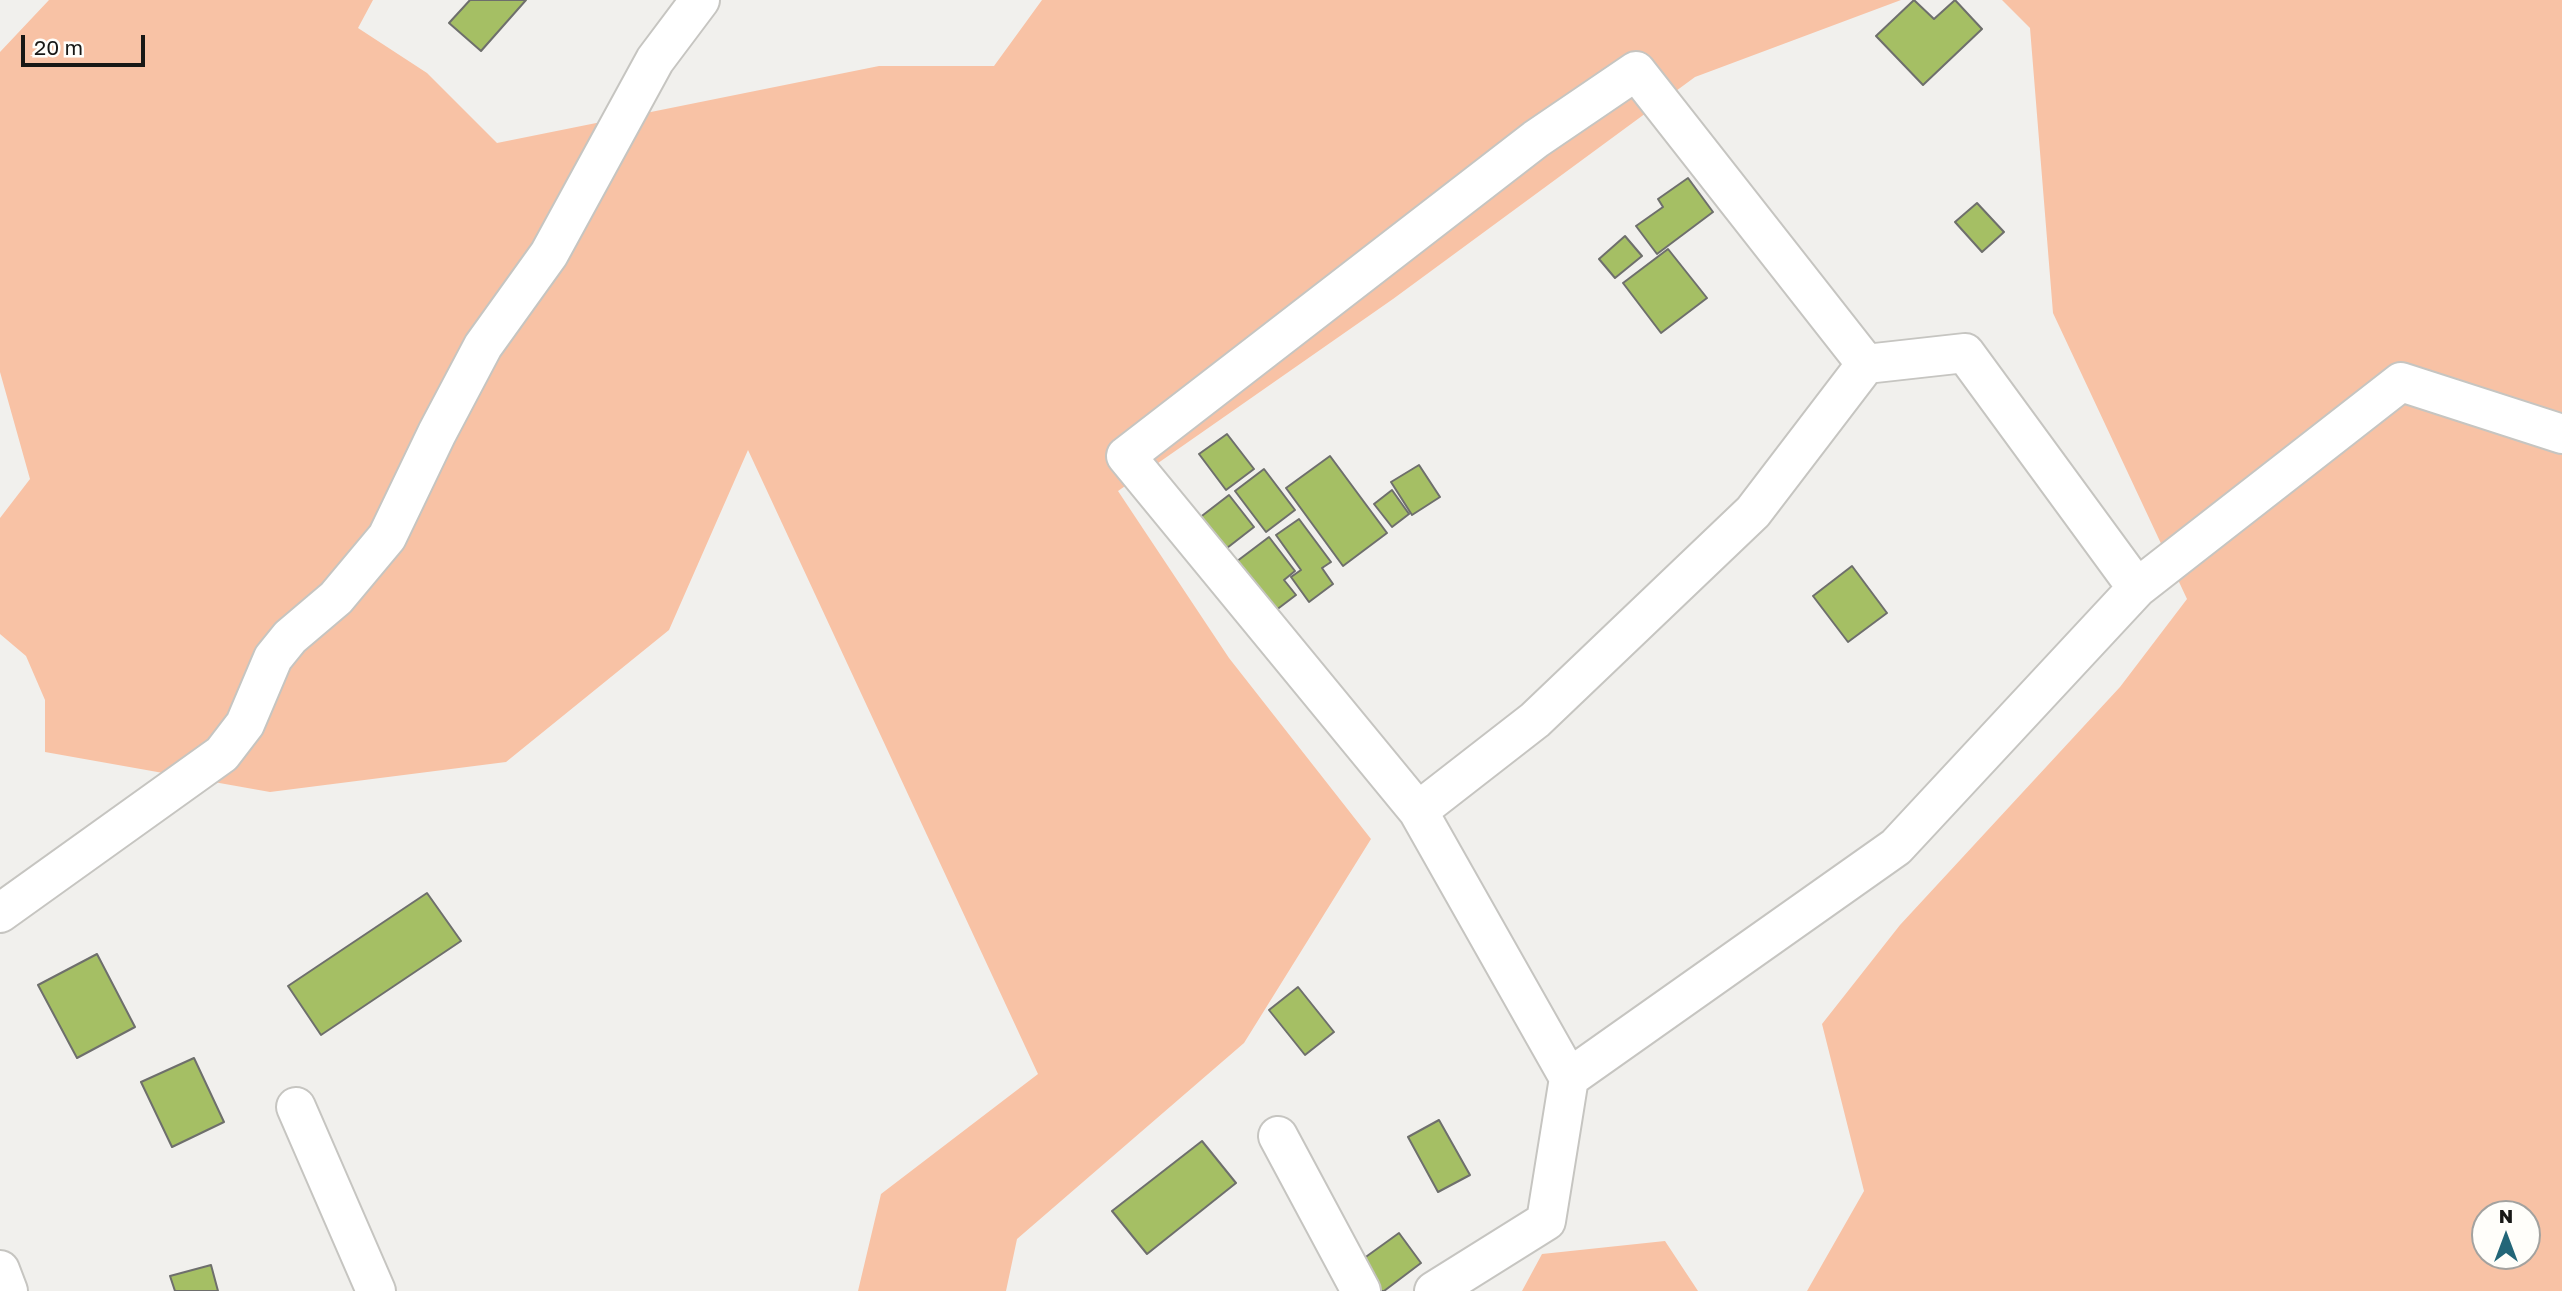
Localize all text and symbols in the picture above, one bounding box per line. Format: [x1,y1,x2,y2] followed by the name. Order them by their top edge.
[24,21,149,65] scale bar
[34,34,83,60] text: 20 m
[2471,1200,2541,1270] north arrow
[2499,1204,2513,1227] text: N

